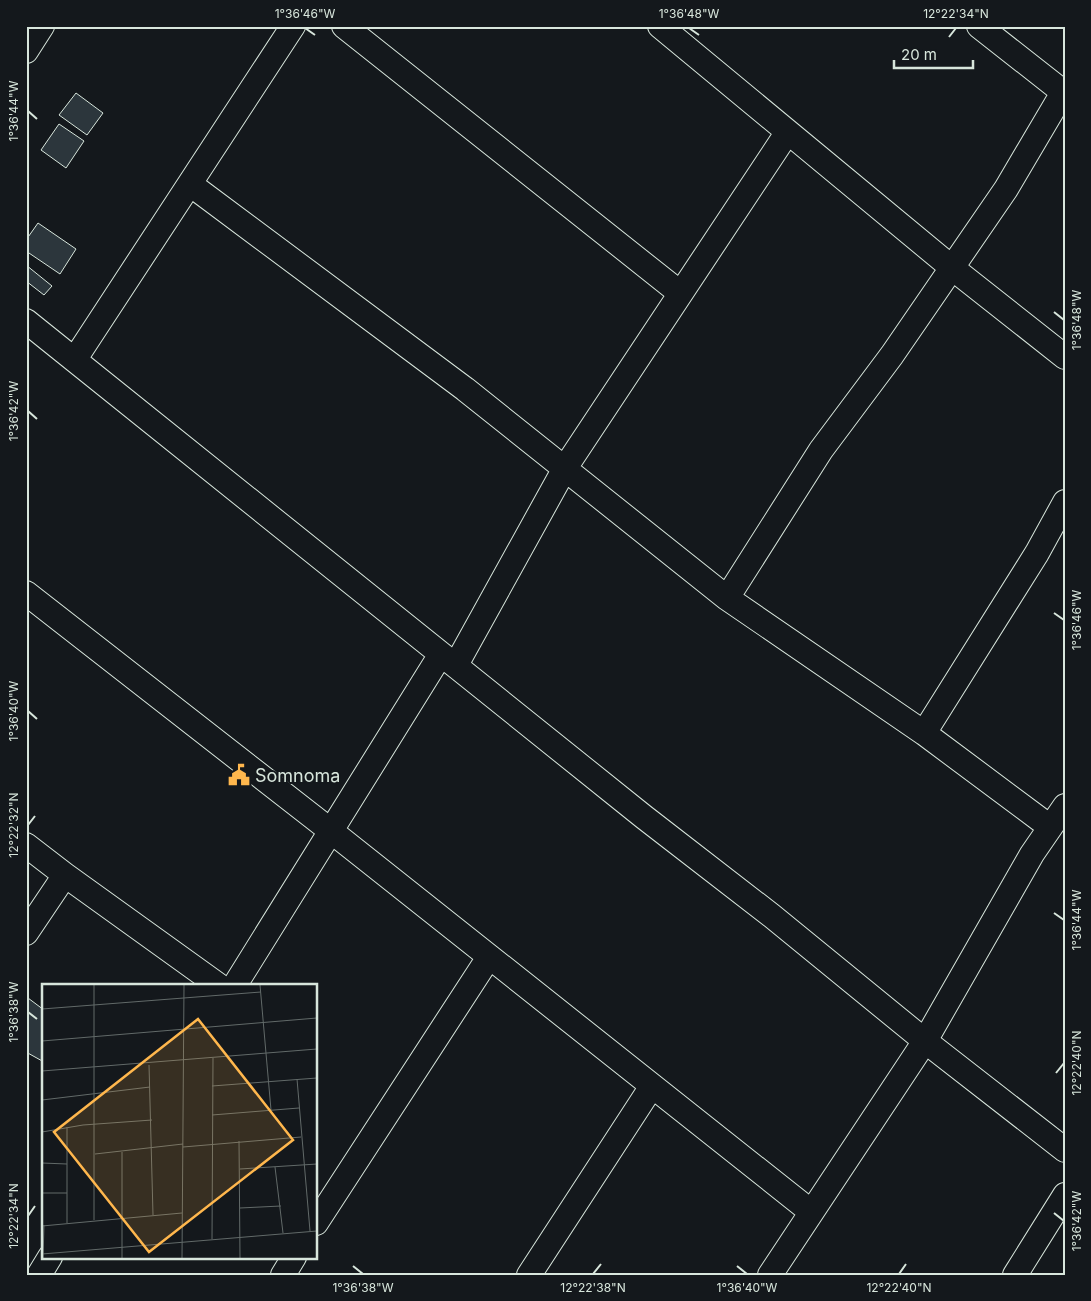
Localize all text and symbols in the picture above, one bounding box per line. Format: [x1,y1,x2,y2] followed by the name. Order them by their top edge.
[275,6,336,21] text: 1°36'46"W
[659,6,719,21] text: 1°36'48"W
[923,6,989,21] text: 12°22'34"N
[894,38,972,70] scale bar
[901,45,937,64] text: 20 m
[6,80,21,141] text: 1°36'44"W
[1069,290,1084,350] text: 1°36'48"W
[6,381,21,441] text: 1°36'42"W
[1069,589,1084,650] text: 1°36'46"W
[6,680,21,741] text: 1°36'40"W
[226,762,252,788] public building icon: Somnoma
[255,765,340,786] place label: Somnoma
[6,792,21,858] text: 12°22'32"N
[1069,889,1084,950] text: 1°36'44"W
[6,981,21,1043] text: 1°36'38"W
[42,984,318,1258] inset map
[1069,1030,1084,1096] text: 12°22'40"N
[6,1183,21,1249] text: 12°22'34"N
[1069,1191,1084,1251] text: 1°36'42"W
[332,1280,394,1295] text: 1°36'38"W
[560,1280,626,1295] text: 12°22'38"N
[717,1280,778,1295] text: 1°36'40"W
[866,1280,932,1295] text: 12°22'40"N

